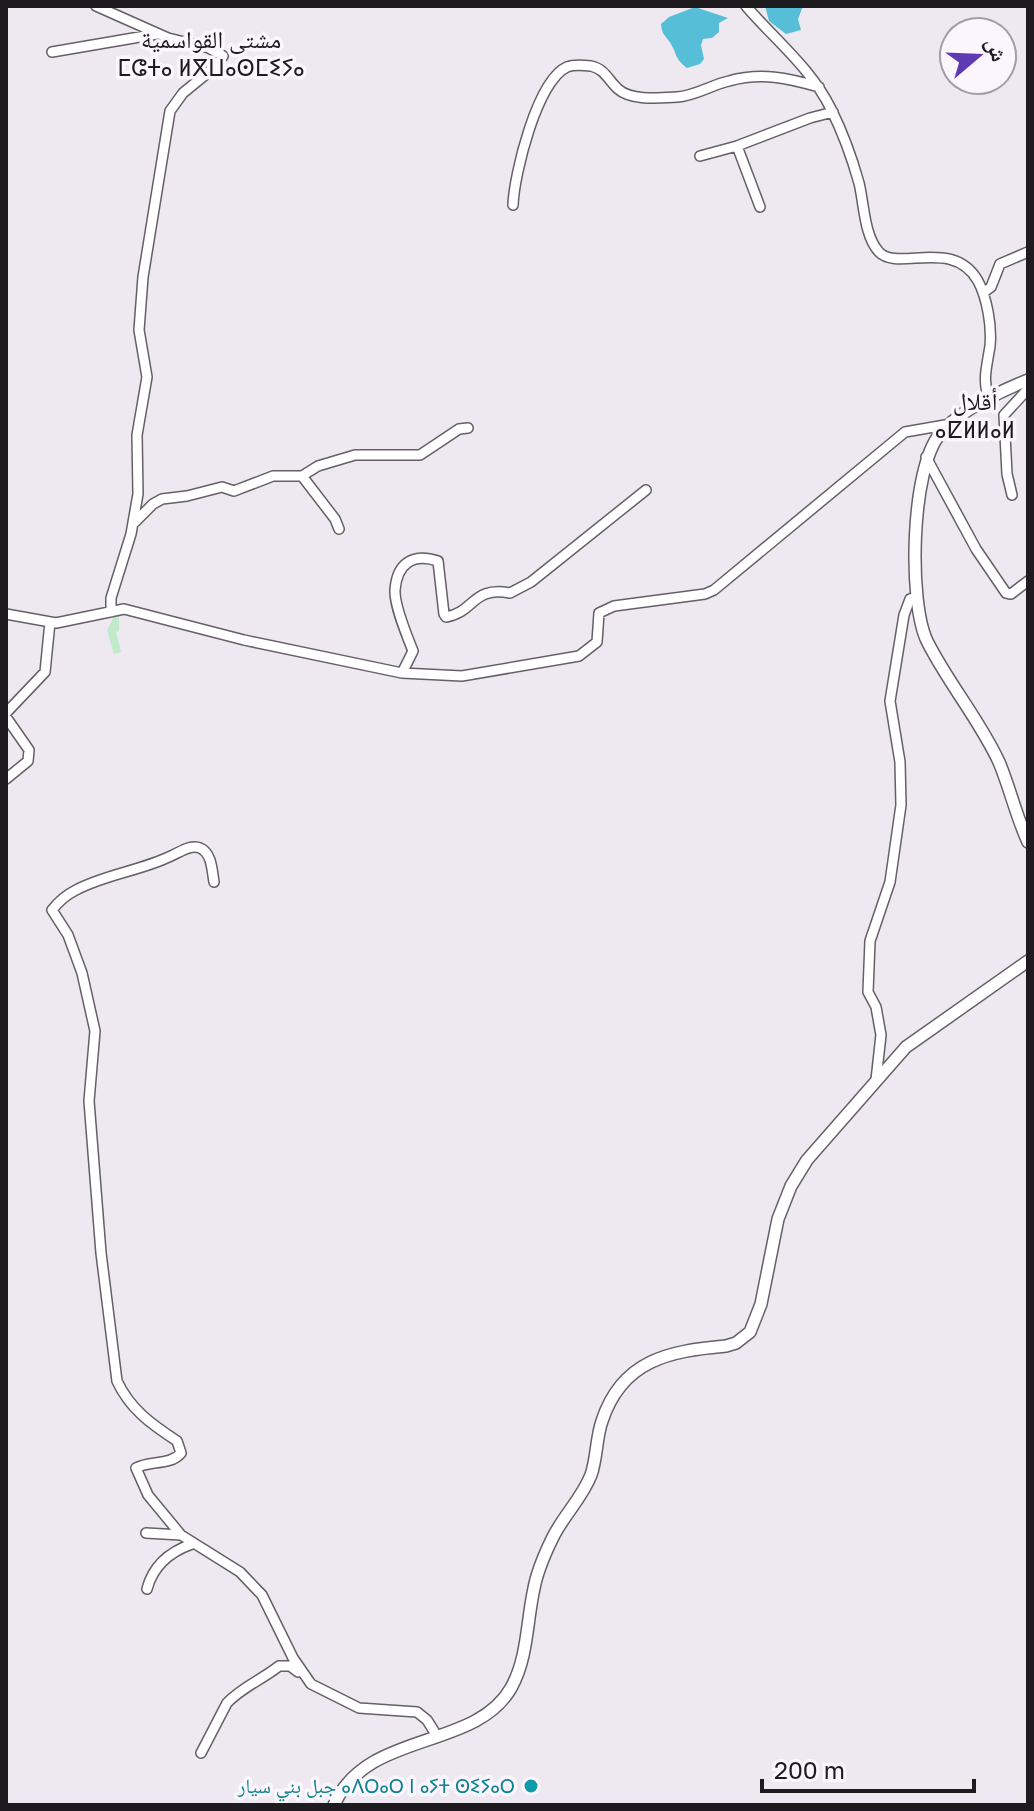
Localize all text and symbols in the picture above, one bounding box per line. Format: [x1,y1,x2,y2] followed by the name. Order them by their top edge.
[938,16,1018,96] north arrow
[117,24,305,81] district label: مشتى القواسمية ⵎⵛⵜⴰ ⵍⴳⵡⴰⵙⵎⵉⵢⴰ
[980,34,1014,65] text: ش
[935,386,1015,443] district label: أقلال ⴰⵇⵍⵍⴰⵍ
[762,1743,974,1793] scale bar
[774,1755,845,1784] text: 200 m
[237,1773,515,1802] place label: جبل بني سيار ⴰⴷⵔⴰⵔ ⵏ ⴰⵢⵜ ⵙⵉⵢⴰⵔ
[522,1777,540,1795] marker: جبل بني سيار ⴰⴷⵔⴰⵔ ⵏ ⴰⵢⵜ ⵙⵉⵢⴰⵔ

